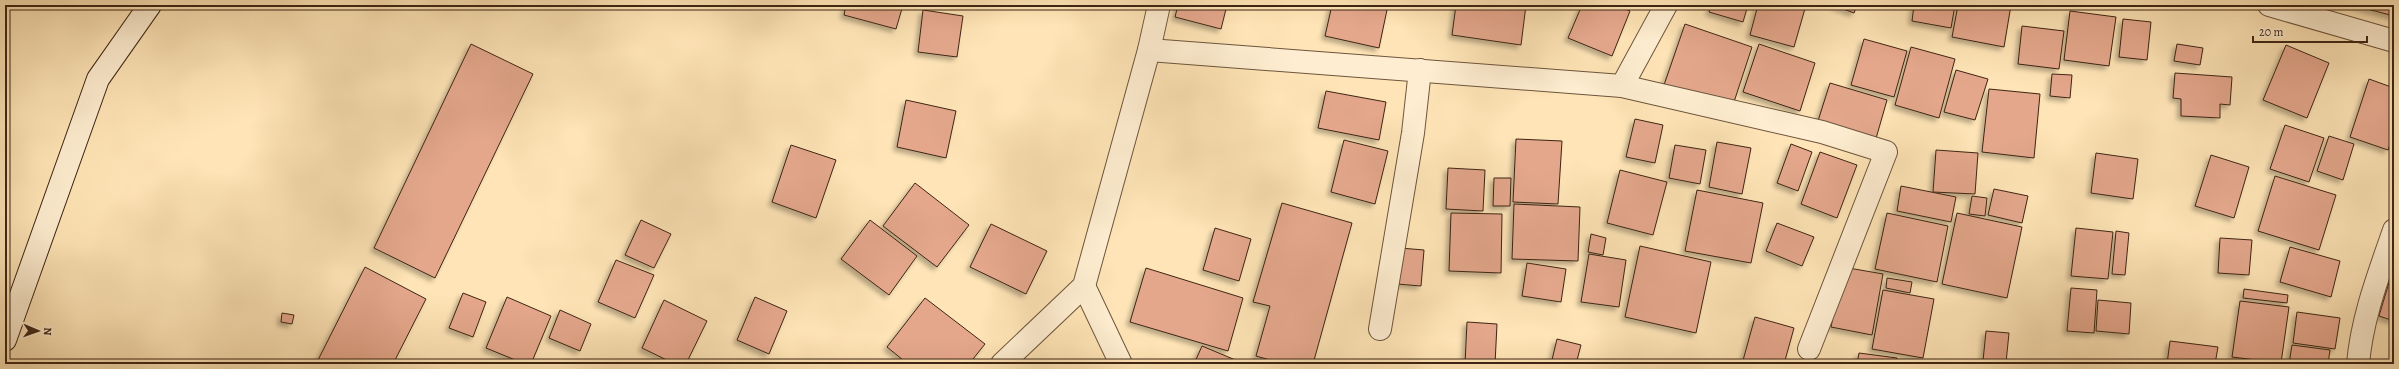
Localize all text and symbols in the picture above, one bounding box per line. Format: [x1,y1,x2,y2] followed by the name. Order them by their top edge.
[2253,18,2367,44] scale bar
[2259,24,2283,40] text: 20 m
[18,311,58,351] north arrow
[40,327,55,336] text: N

